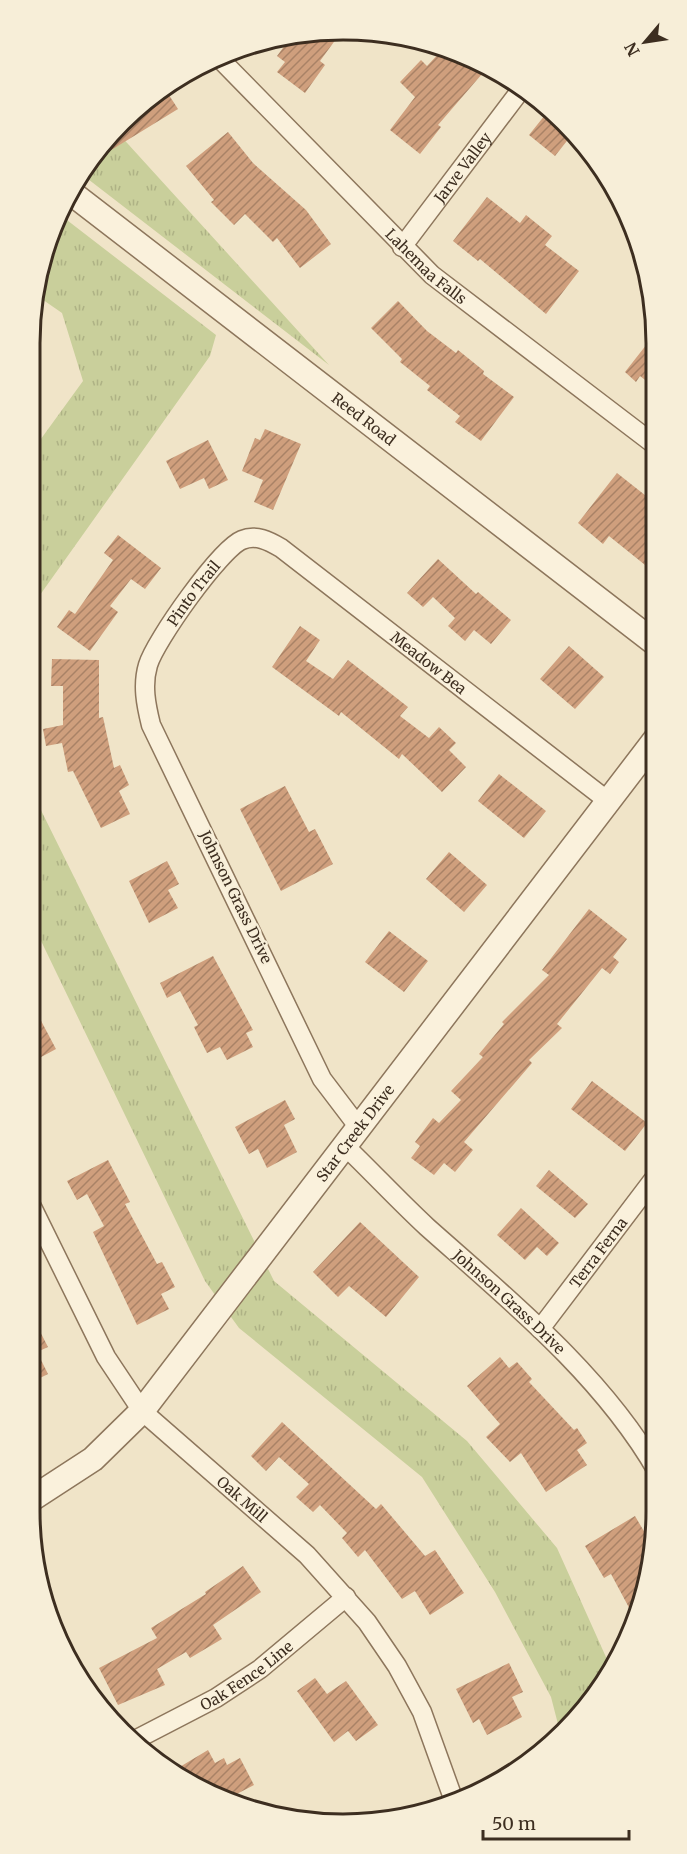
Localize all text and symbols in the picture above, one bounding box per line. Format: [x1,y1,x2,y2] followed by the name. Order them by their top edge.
[615,12,675,72] north arrow
[620,39,644,60] text: N
[429,128,495,207] street label: Jarve Valley
[382,224,471,308] street label: Lahemaa Falls
[328,388,400,449] street label: Reed Road
[163,556,224,629] street label: Pinto Trail
[387,627,471,698] street label: Meadow Bea
[195,826,277,967] street label: Johnson Grass Drive
[312,1080,398,1185] street label: Star Creek Drive
[565,1213,631,1292] street label: Terra Ferna
[449,1244,570,1358] street label: Johnson Grass Drive
[213,1471,272,1526] street label: Oak Mill
[197,1636,297,1714] street label: Oak Fence Line
[483,1803,628,1841] scale bar
[492,1812,536,1835] text: 50 m

